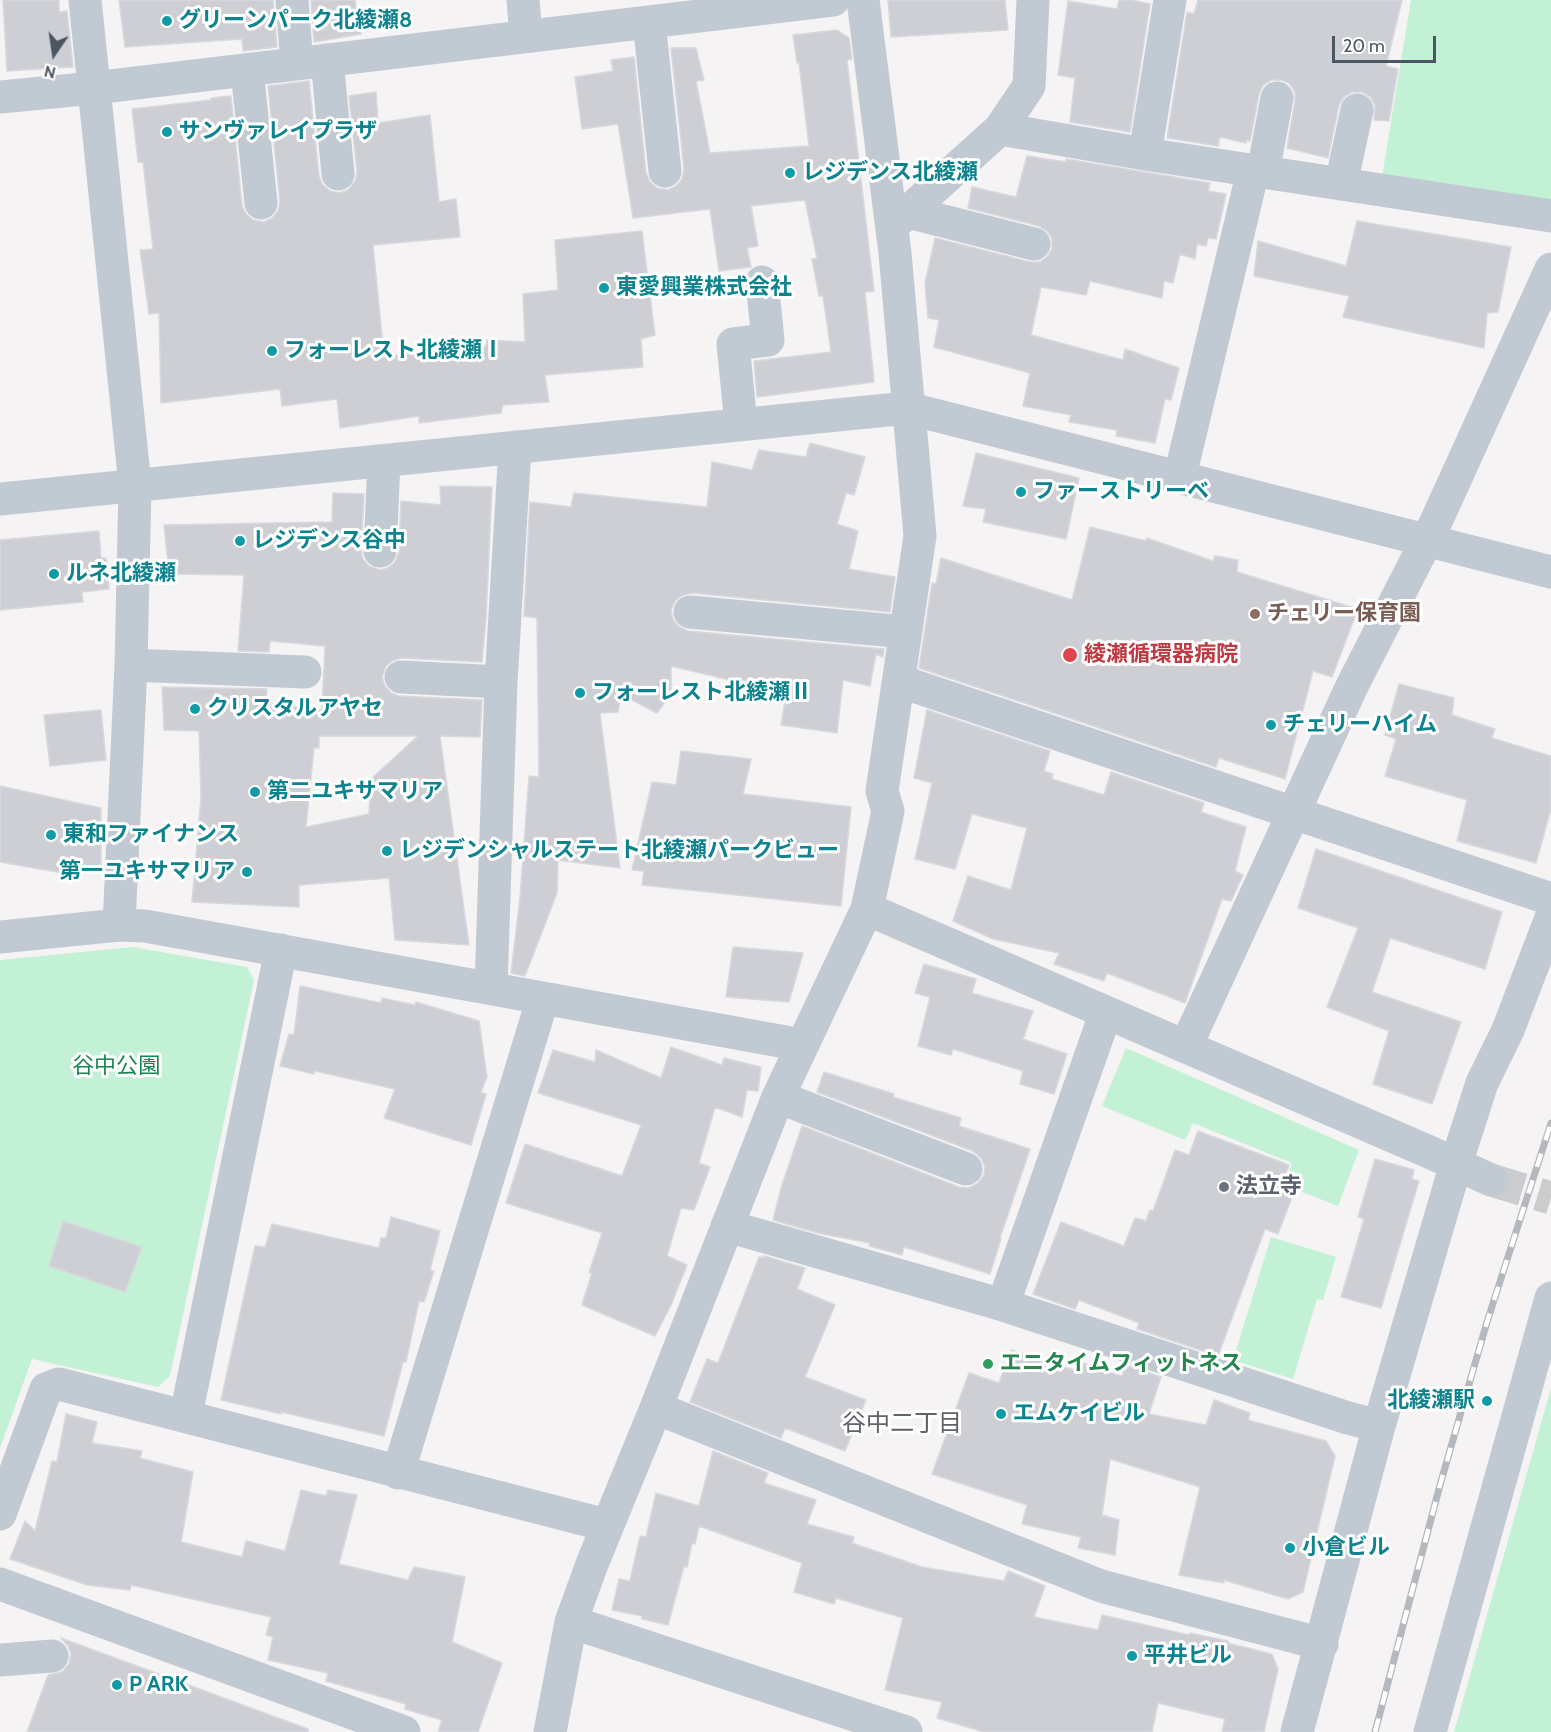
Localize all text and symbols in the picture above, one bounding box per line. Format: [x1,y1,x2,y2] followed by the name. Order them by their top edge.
[179,8,412,34] place label: グリーンパーク北綾瀬8
[160,14,174,28] marker: グリーンパーク北綾瀬8
[24,24,84,84] north arrow
[1335,24,1438,62] scale bar
[1343,35,1385,57] text: 20 m
[42,61,57,83] text: N
[179,119,377,145] place label: サンヴァレイプラザ
[160,125,174,139] marker: サンヴァレイプラザ
[802,160,978,186] place label: レジデンス北綾瀬
[783,166,797,180] marker: レジデンス北綾瀬
[616,275,792,301] place label: 東愛興業株式会社
[597,281,611,295] marker: 東愛興業株式会社
[284,338,504,364] place label: フォーレスト北綾瀬Ⅰ
[265,344,279,358] marker: フォーレスト北綾瀬Ⅰ
[1033,479,1209,505] place label: ファーストリーベ
[1014,485,1028,499] marker: ファーストリーベ
[252,528,406,554] place label: レジデンス谷中
[233,534,247,548] marker: レジデンス谷中
[66,561,176,587] place label: ルネ北綾瀬
[47,567,61,581] marker: ルネ北綾瀬
[1267,601,1421,627] place label: チェリー保育園
[1248,607,1262,621] marker: チェリー保育園
[1084,642,1238,668] place label: 綾瀬循環器病院
[1061,646,1079,664] marker: 綾瀬循環器病院
[592,680,812,706] place label: フォーレスト北綾瀬Ⅱ
[573,686,587,700] marker: フォーレスト北綾瀬Ⅱ
[207,696,383,722] place label: クリスタルアヤセ
[188,702,202,716] marker: クリスタルアヤセ
[1283,712,1437,738] place label: チェリーハイム
[1264,718,1278,732] marker: チェリーハイム
[267,779,443,805] place label: 第二ユキサマリア
[248,785,262,799] marker: 第二ユキサマリア
[63,822,239,848] place label: 東和ファイナンス
[44,828,58,842] marker: 東和ファイナンス
[399,838,839,864] place label: レジデンシャルステート北綾瀬パークビュー
[380,844,394,858] marker: レジデンシャルステート北綾瀬パークビュー
[59,859,235,885] place label: 第一ユキサマリア
[240,865,254,879] marker: 第一ユキサマリア
[72,1054,160,1080] park label: 谷中公園
[1236,1174,1302,1200] place label: 法立寺
[1217,1180,1231,1194] marker: 法立寺
[1000,1351,1242,1377] place label: エニタイムフィットネス
[981,1357,995,1371] marker: エニタイムフィットネス
[1387,1388,1475,1414] place label: 北綾瀬駅
[1480,1394,1494,1408] marker: 北綾瀬駅
[1013,1401,1145,1427] place label: エムケイビル
[994,1407,1008,1421] marker: エムケイビル
[842,1410,962,1438] district label: 谷中二丁目
[1302,1535,1390,1561] place label: 小倉ビル
[1283,1541,1297,1555] marker: 小倉ビル
[1144,1643,1232,1669] place label: 平井ビル
[1125,1649,1139,1663] marker: 平井ビル
[129,1672,188,1698] place label: P ARK
[110,1678,124,1692] marker: P ARK

